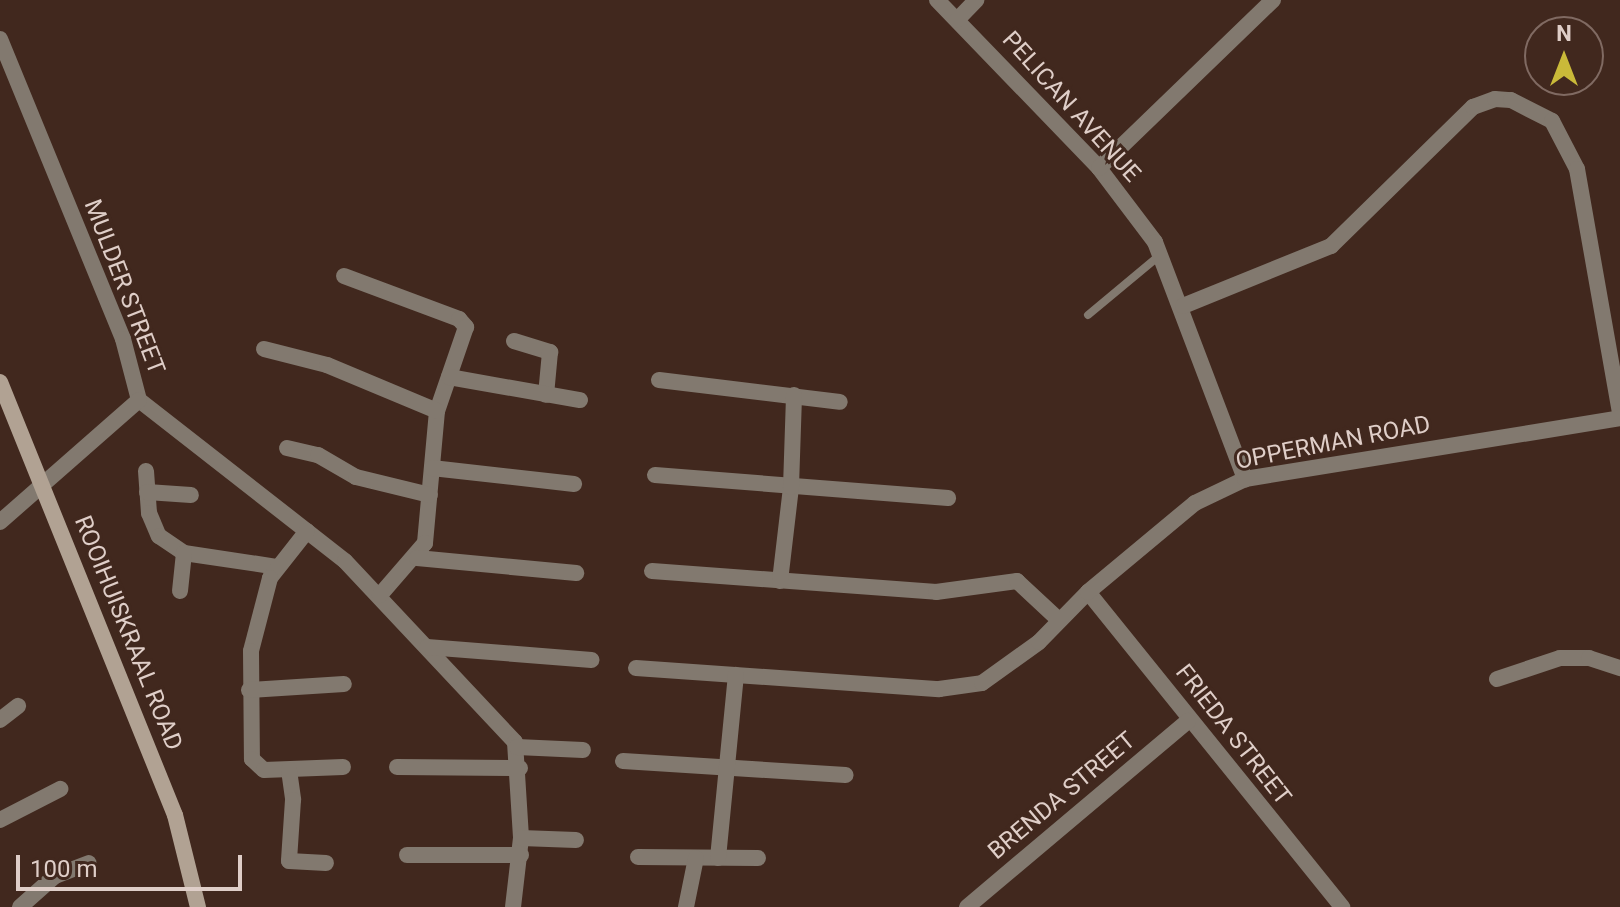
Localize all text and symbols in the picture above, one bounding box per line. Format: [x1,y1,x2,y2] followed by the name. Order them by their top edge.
[1524,16,1604,96] north arrow
[1556,21,1572,46] text: N
[996,26,1146,188] street label: PELICAN AVENUE
[77,196,171,378] street label: MULDER STREET
[1233,410,1433,476] street label: OPPERMAN ROAD
[68,512,188,754] street label: ROOIHUISKRAAL ROAD
[1169,659,1297,811] street label: FRIEDA STREET
[983,726,1141,866] street label: BRENDA STREET
[20,839,246,889] scale bar
[30,855,97,883] text: 100 m

